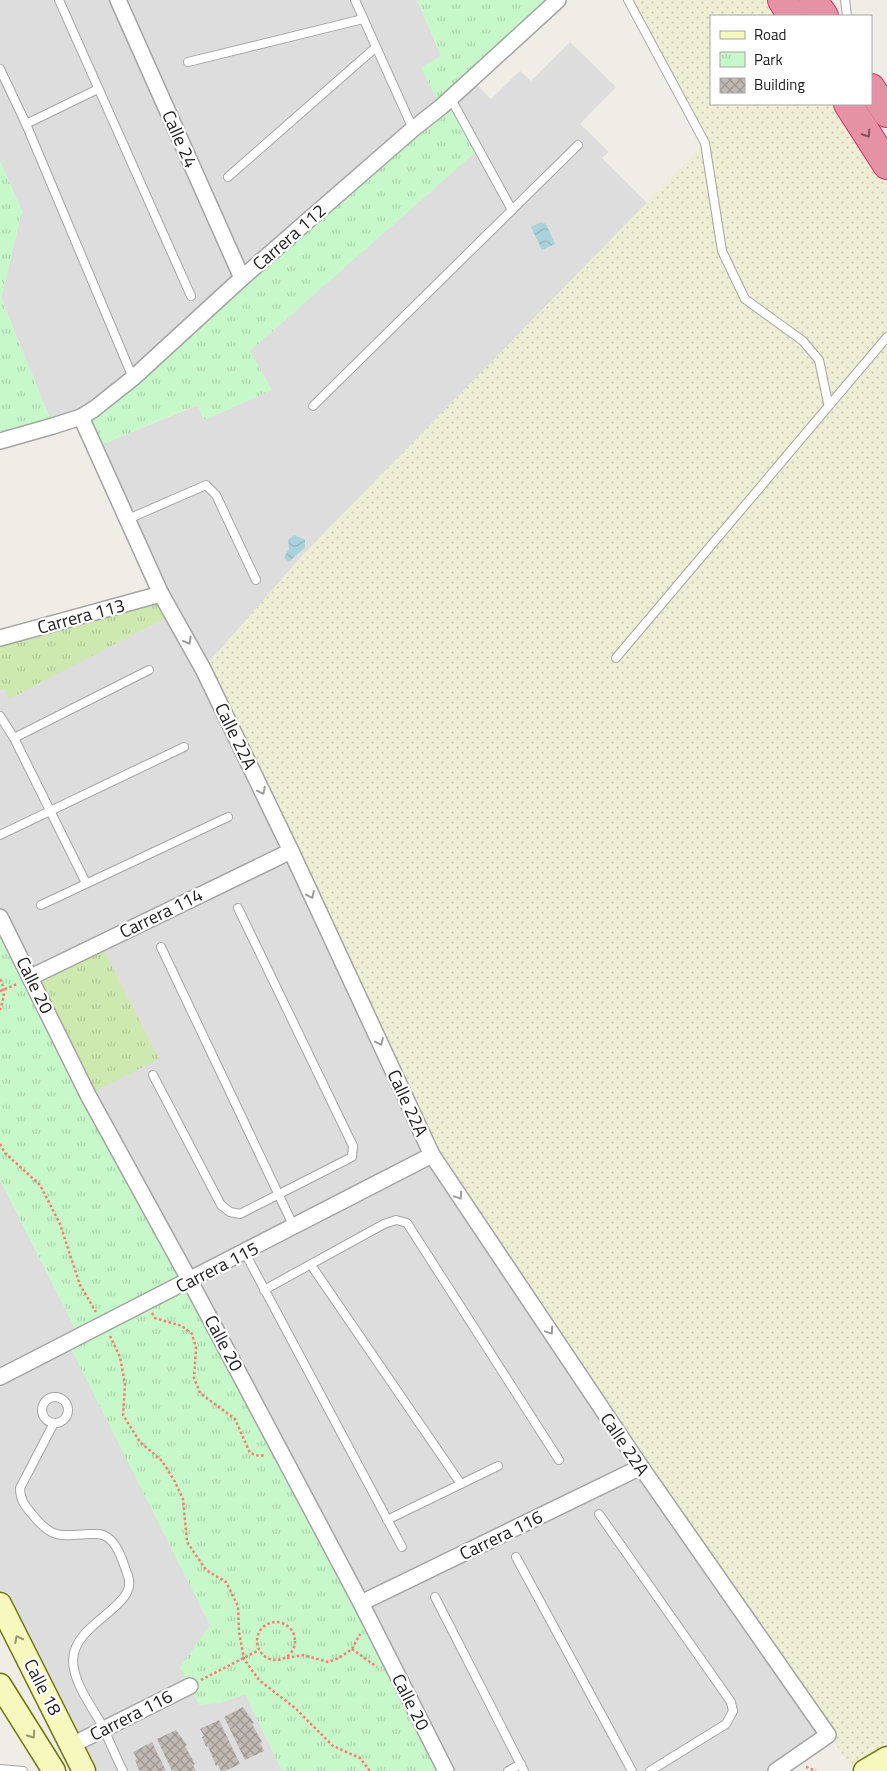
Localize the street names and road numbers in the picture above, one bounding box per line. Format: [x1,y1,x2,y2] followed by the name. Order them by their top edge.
[155,106,205,172] street label: Calle 24
[246,197,332,277] street label: Carrera 112
[34,591,128,641] street label: Carrera 113
[208,698,264,774] street label: Calle 22A
[115,881,207,945] street label: Carrera 114
[10,952,60,1018] street label: Calle 20
[381,1065,435,1141] street label: Calle 22A
[171,1235,263,1299] street label: Carrera 115
[198,1310,250,1376] street label: Calle 20
[594,1407,656,1481] street label: Calle 22A
[455,1503,547,1567] street label: Carrera 116
[17,1654,69,1720] street label: Calle 18
[385,1669,437,1735] street label: Calle 20
[85,1683,177,1747] street label: Carrera 116

